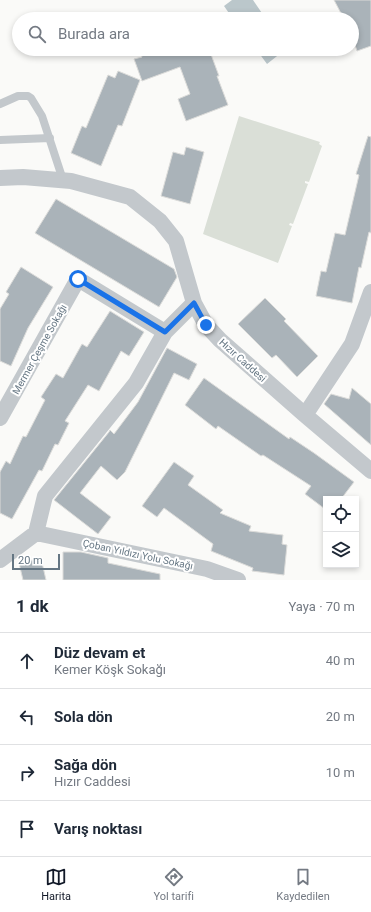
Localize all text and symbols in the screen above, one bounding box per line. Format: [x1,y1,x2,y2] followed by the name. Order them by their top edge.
[12,12,359,56] search box
[26,23,48,45] icon: search
[58,25,130,43] text: Burada ara
[69,270,87,288] route start
[10,302,69,396] street label: Mermer Çeşme Sokağı
[197,316,215,334] route end
[217,337,268,384] street label: Hızır Caddesi
[323,496,359,568] map controls
[323,496,359,532] button: locate
[323,532,359,568] button: layers
[82,537,194,572] street label: Çoban Yıldızı Yolu Sokağı
[12,552,60,571] scale bar
[18,554,43,567] text: 20 m
[16,596,49,616] text: 1 dk
[288,599,355,614] text: Yaya · 70 m
[54,644,145,662] text: Düz devam et
[16,650,38,672] icon: ahead
[326,653,355,668] text: 40 m
[54,662,166,677] text: Kemer Köşk Sokağı
[16,706,38,728] icon: left
[54,708,113,726] text: Sola dön
[326,709,355,724] text: 20 m
[54,756,117,774] text: Sağa dön
[16,762,38,784] icon: right
[326,765,355,780] text: 10 m
[54,774,131,789] text: Hızır Caddesi
[16,818,38,840] icon: arrive
[54,820,142,838] text: Varış noktası
[41,866,71,903] tab: Harita
[153,866,194,903] tab: Yol tarifi
[276,866,330,903] tab: Kaydedilen

